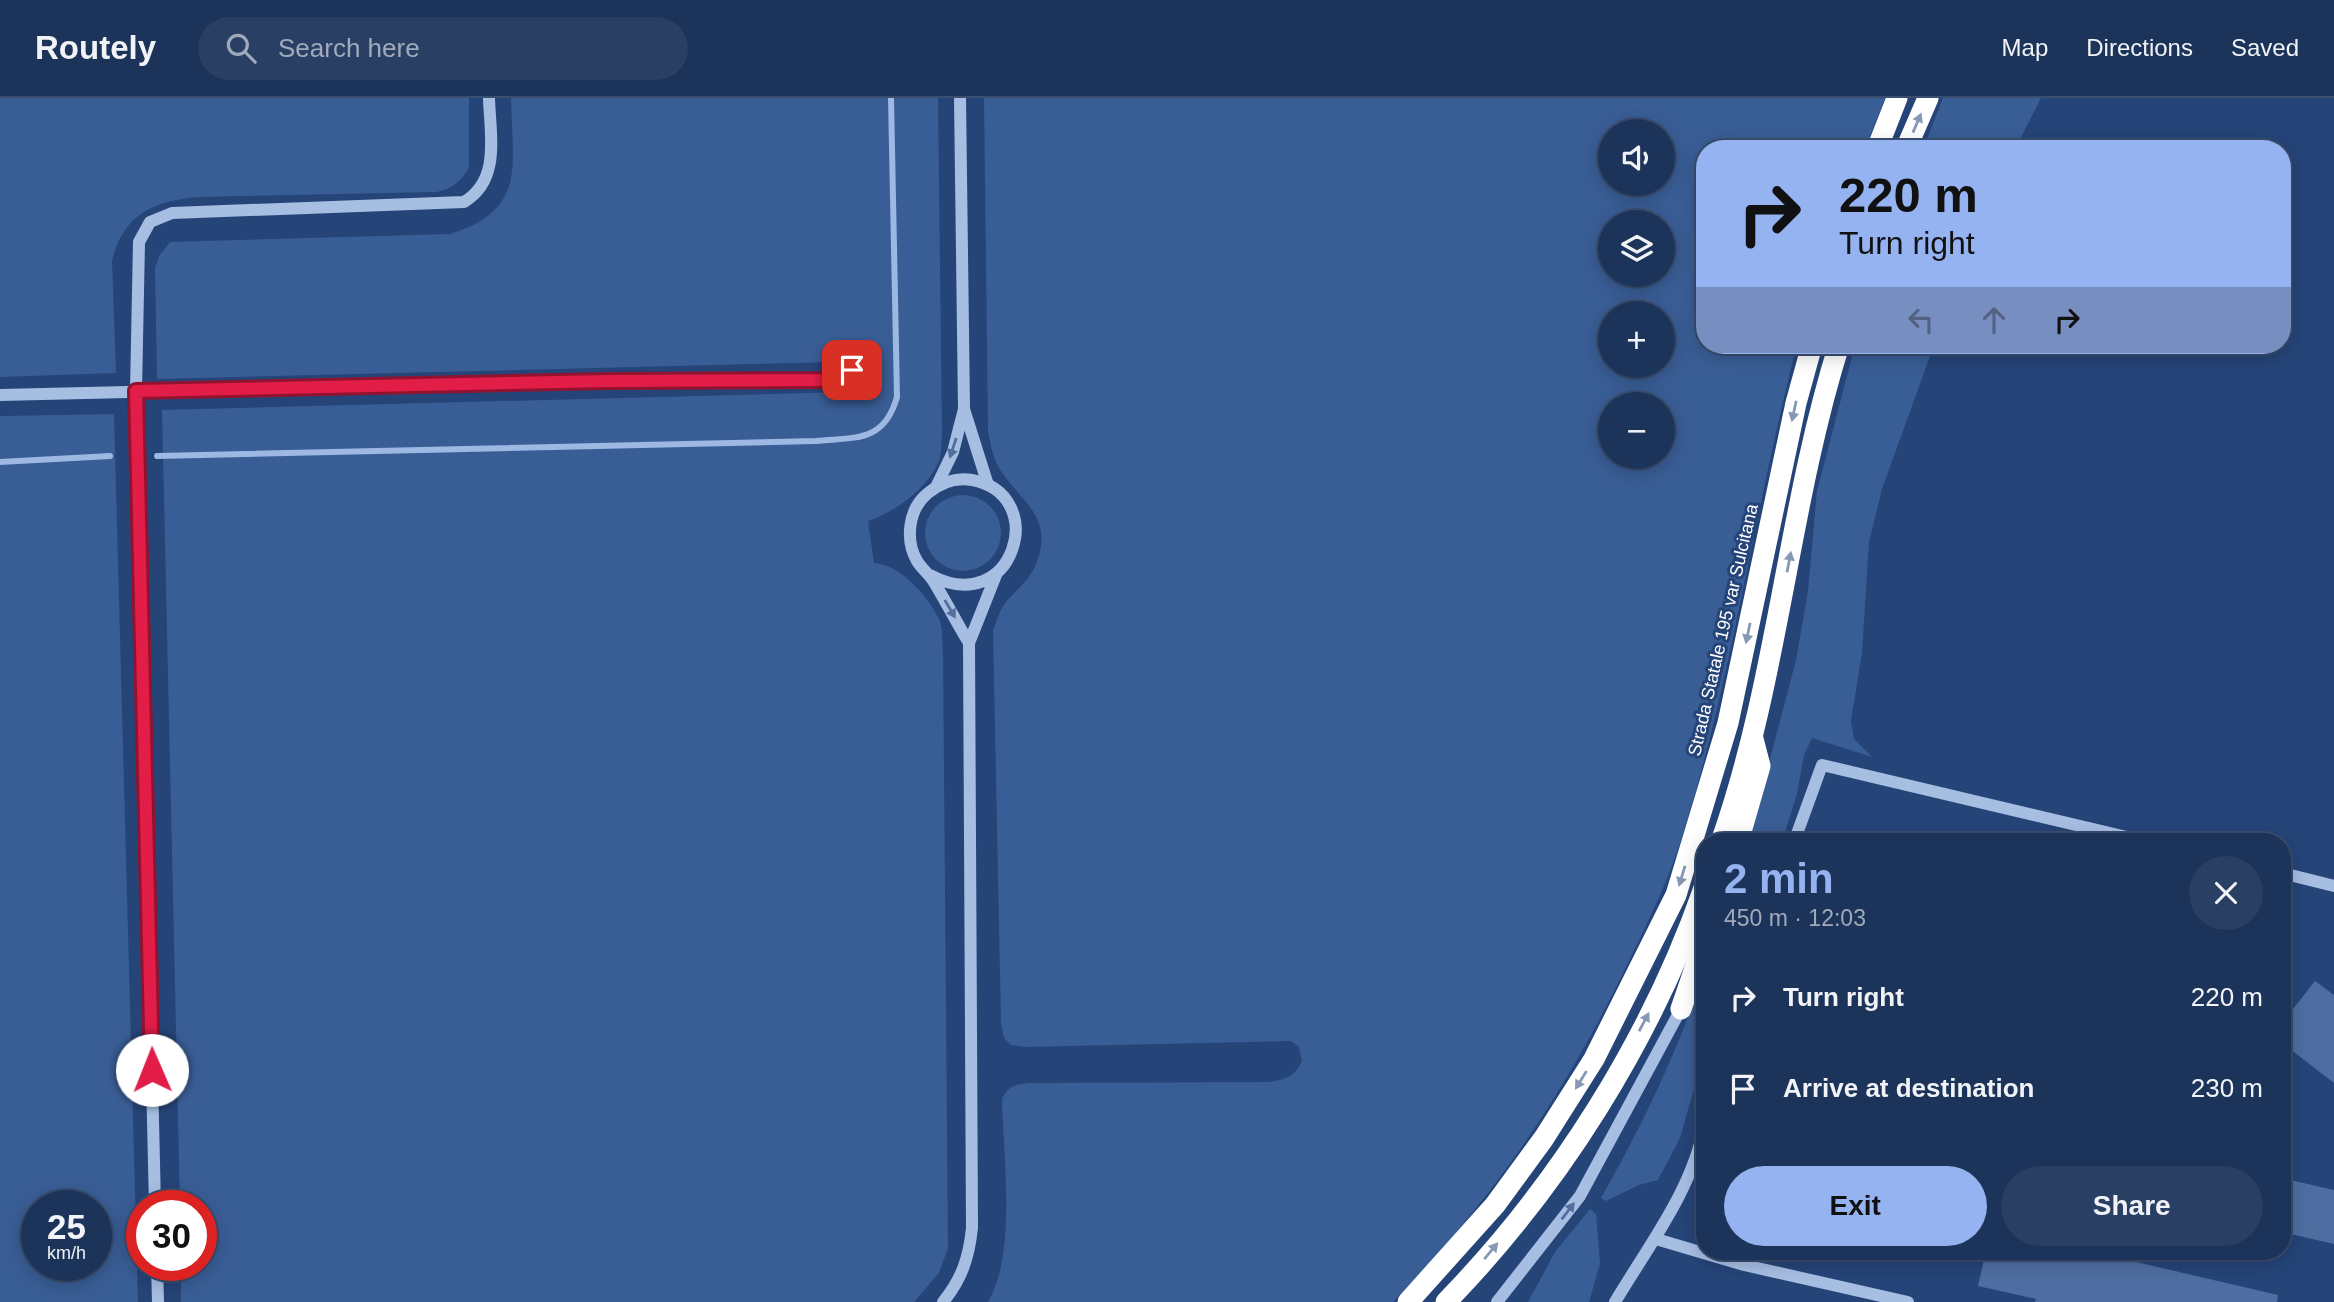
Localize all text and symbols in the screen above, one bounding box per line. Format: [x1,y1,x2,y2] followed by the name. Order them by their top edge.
[198,17,688,80] search box
[35,29,156,66] text: Routely
[222,29,260,67] icon: search
[278,33,420,63] text: Search here
[2002,34,2048,61] text: Map
[2086,34,2193,61] text: Directions
[2231,34,2299,61] text: Saved
[1912,113,1923,134] one-way arrow
[1598,119,1675,469] map controls
[1598,119,1675,196] button: sound
[1724,168,1815,259] icon: right
[1839,168,1978,222] text: 220 m
[1598,210,1675,287] button: layers
[1839,225,1975,261] text: Turn right
[1598,301,1675,378] button: +
[1902,301,1940,339] icon: left
[1975,301,2013,339] icon: ahead
[2048,301,2086,339] icon: right
[822,340,882,400] pin
[833,351,871,389] icon: arrive
[1598,392,1675,469] button: −
[1789,400,1800,422] one-way arrow
[947,438,958,459] one-way arrow
[1684,501,1762,758] street label: Strada Statale 195 var Sulcitana
[1784,551,1795,573] one-way arrow
[943,599,955,619] one-way arrow
[1742,622,1753,644] one-way arrow
[1724,855,1834,902] text: 2 min
[2189,856,2263,930] button: close
[1676,866,1686,887] one-way arrow
[1724,905,1866,931] text: 450 m · 12:03
[1724,979,1762,1017] icon: right
[1783,982,1904,1012] text: Turn right
[2191,982,2263,1012] text: 220 m
[1638,1012,1650,1032] one-way arrow
[115,1033,189,1107] position arrow
[1575,1070,1588,1090] one-way arrow
[1724,1070,1762,1108] icon: arrive
[1783,1073,2034,1103] text: Arrive at destination
[2191,1073,2263,1103] text: 230 m
[1724,1166,1987,1246] button: Exit
[2001,1166,2263,1246] button: Share
[126,1190,217,1281] speed limit sign: 30
[1561,1202,1576,1220] one-way arrow
[47,1207,86,1246] text: 25
[1483,1242,1499,1260] one-way arrow
[47,1243,86,1263] text: km/h

